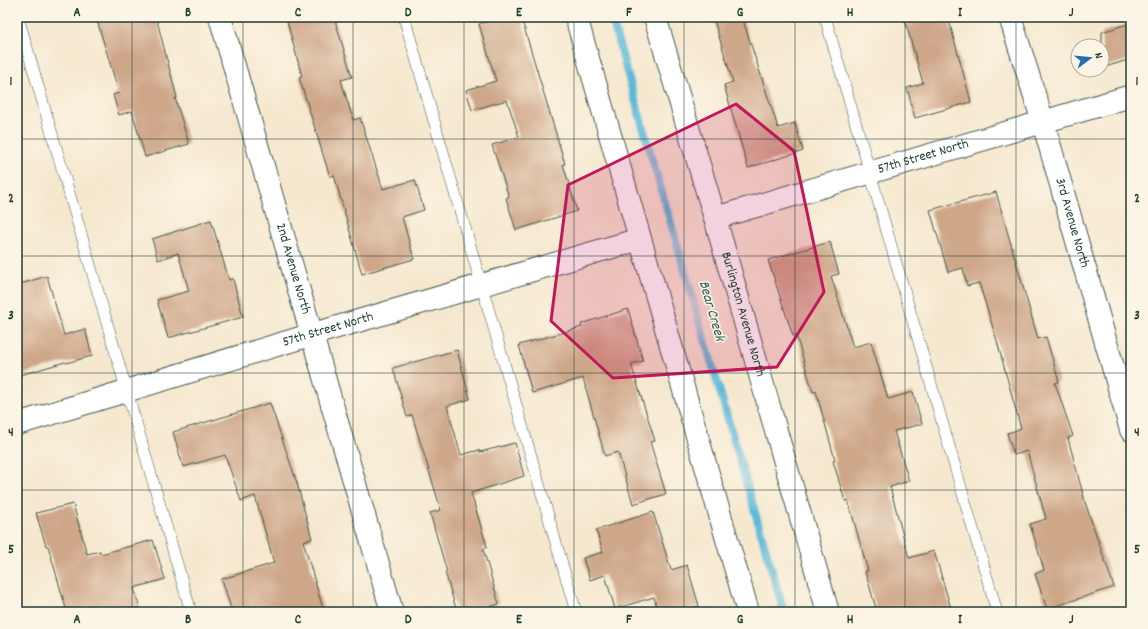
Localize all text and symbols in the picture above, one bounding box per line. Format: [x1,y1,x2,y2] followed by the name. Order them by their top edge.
[73,4,81,23] text: A
[185,4,191,23] text: B
[295,4,302,23] text: C
[405,4,412,23] text: D
[516,4,523,23] text: E
[626,4,632,23] text: F
[737,4,744,23] text: G
[847,4,854,23] text: H
[958,4,963,23] text: I
[1069,4,1074,23] text: J
[1070,38,1110,78] north arrow
[1089,51,1106,61] text: N
[10,73,13,92] text: 1
[1136,73,1139,92] text: 1
[875,134,971,180] street label: 57th Street North
[1049,176,1094,270] street label: 3rd Avenue North
[8,190,14,209] text: 2
[1134,190,1140,209] text: 2
[270,221,315,317] street label: 2nd Avenue North
[715,250,770,379] street label: Burlington Avenue North
[692,278,731,346] water label: Bear Creek
[8,307,14,326] text: 3
[280,307,376,353] street label: 57th Street North
[1134,307,1140,326] text: 3
[8,424,14,443] text: 4
[1134,424,1140,443] text: 4
[8,541,14,560] text: 5
[1134,541,1140,560] text: 5
[73,611,81,629] text: A
[185,611,191,629] text: B
[295,611,302,629] text: C
[405,611,412,629] text: D
[516,611,523,629] text: E
[626,611,632,629] text: F
[737,611,744,629] text: G
[847,611,854,629] text: H
[958,611,963,629] text: I
[1069,611,1074,629] text: J

